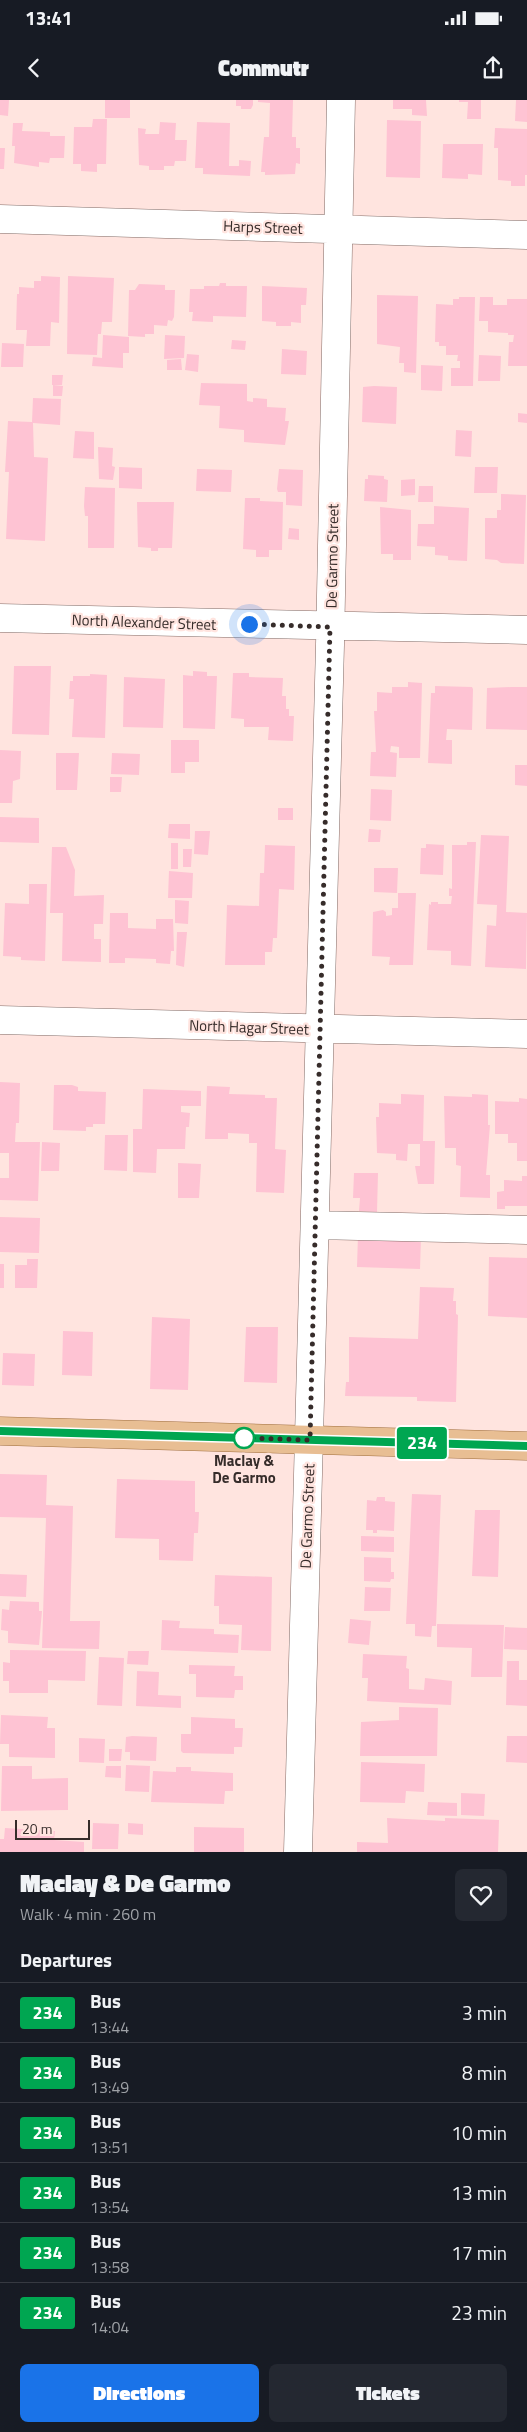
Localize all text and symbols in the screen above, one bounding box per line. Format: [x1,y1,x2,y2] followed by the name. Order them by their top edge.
[25,3,72,32] text: 13:41
[218,51,309,85] text: Commutr
[20,54,48,82] icon: back
[479,54,507,82] icon: share
[223,214,304,240] street label: Harps Street
[320,503,344,609] street label: De Garmo Street
[71,608,217,636] street label: North Alexander Street
[237,612,262,637] your location
[189,1013,310,1041] street label: North Hagar Street
[233,1427,255,1449] marker: Maclay & De Garmo
[393,1427,451,1459] line badge: 234
[407,1429,437,1456] text: 234
[212,1449,276,1489] place label: Maclay & De Garmo
[294,1462,320,1569] street label: De Garmo Street
[15,1817,90,1840] scale bar
[22,1818,52,1839] text: 20 m
[20,1865,230,1901] text: Maclay & De Garmo
[455,1869,507,1921] button: heart
[20,1902,156,1926] text: Walk · 4 min · 260 m
[20,1945,112,1974] text: Departures
[90,1986,121,2015] text: Bus
[462,1998,507,2027] text: 3 min
[32,1999,63,2026] text: 234
[90,2015,129,2039] text: 13:44
[90,2046,121,2075] text: Bus
[462,2058,507,2087] text: 8 min
[32,2059,63,2086] text: 234
[90,2075,129,2099] text: 13:49
[90,2106,121,2135] text: Bus
[451,2118,507,2147] text: 10 min
[32,2119,63,2146] text: 234
[90,2135,129,2159] text: 13:51
[90,2166,121,2195] text: Bus
[451,2178,507,2207] text: 13 min
[32,2179,63,2206] text: 234
[90,2195,129,2219] text: 13:54
[90,2226,121,2255] text: Bus
[451,2238,507,2267] text: 17 min
[32,2239,63,2266] text: 234
[90,2255,129,2279] text: 13:58
[90,2286,121,2315] text: Bus
[451,2298,507,2327] text: 23 min
[32,2299,63,2326] text: 234
[90,2315,129,2339] text: 14:04
[20,2364,259,2422] button: Directions
[269,2364,507,2422] button: Tickets

